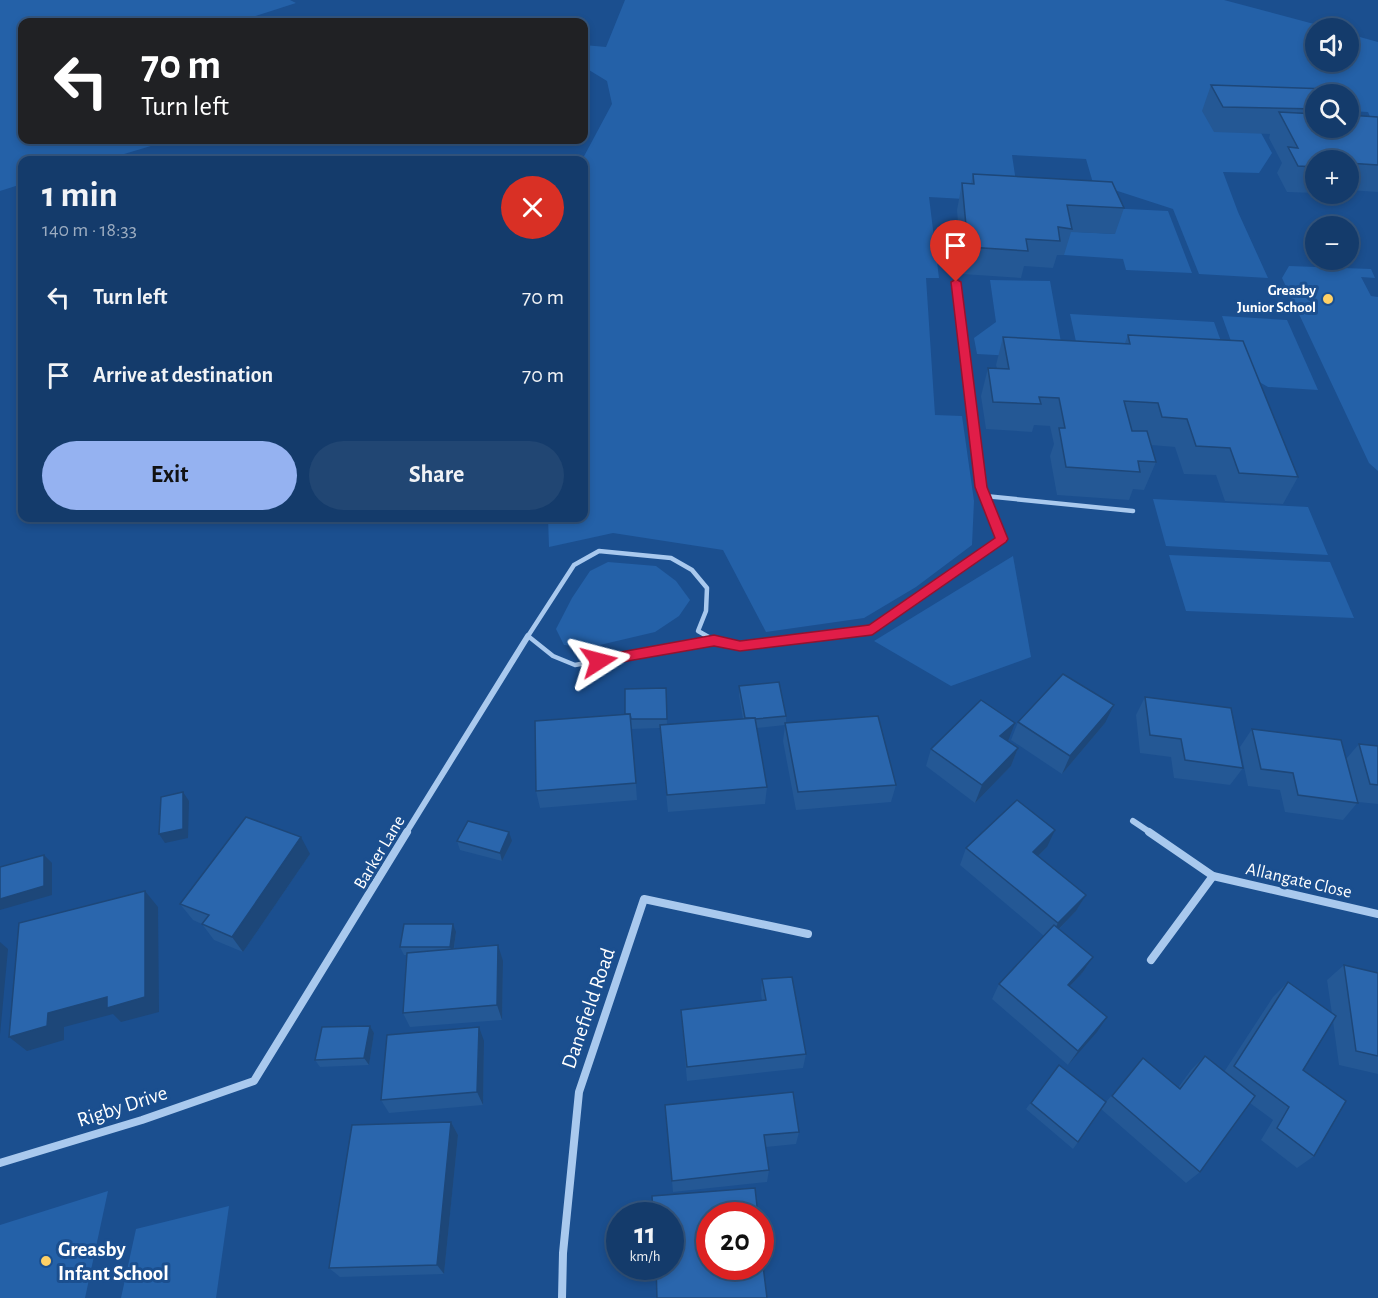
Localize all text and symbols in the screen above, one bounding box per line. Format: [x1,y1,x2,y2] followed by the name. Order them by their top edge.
[1305,18,1359,270] map controls
[1305,18,1359,72] button: sound
[42,42,120,120] icon: left
[141,44,221,86] text: 70 m
[1305,84,1359,138] button: search
[141,93,229,120] text: Turn left
[1305,150,1359,204] button: +
[501,176,564,239] button: close
[42,177,118,213] text: 1 min
[1305,216,1359,270] button: −
[42,220,137,240] text: 140 m · 18:33
[930,220,981,282] pin
[939,229,972,262] icon: arrive
[42,281,75,314] icon: left
[1237,283,1316,315] place label: Greasby Junior School
[93,286,167,308] text: Turn left
[522,286,564,308] text: 70 m
[1321,292,1335,306] marker: Greasby Junior School
[42,359,75,392] icon: arrive
[93,364,273,386] text: Arrive at destination
[522,364,564,386] text: 70 m
[42,441,297,510] button: Exit
[309,441,564,510] button: Share
[567,629,631,693] position arrow
[351,813,409,892] street label: Barker Lane
[1244,860,1353,902] street label: Allangate Close
[558,945,619,1071] street label: Danefield Road
[74,1082,170,1131] street label: Rigby Drive
[696,1202,774,1280] speed limit sign: 20
[634,1219,656,1249] text: 11
[58,1239,169,1284] place label: Greasby Infant School
[630,1249,660,1264] text: km/h
[39,1254,53,1268] marker: Greasby Infant School

